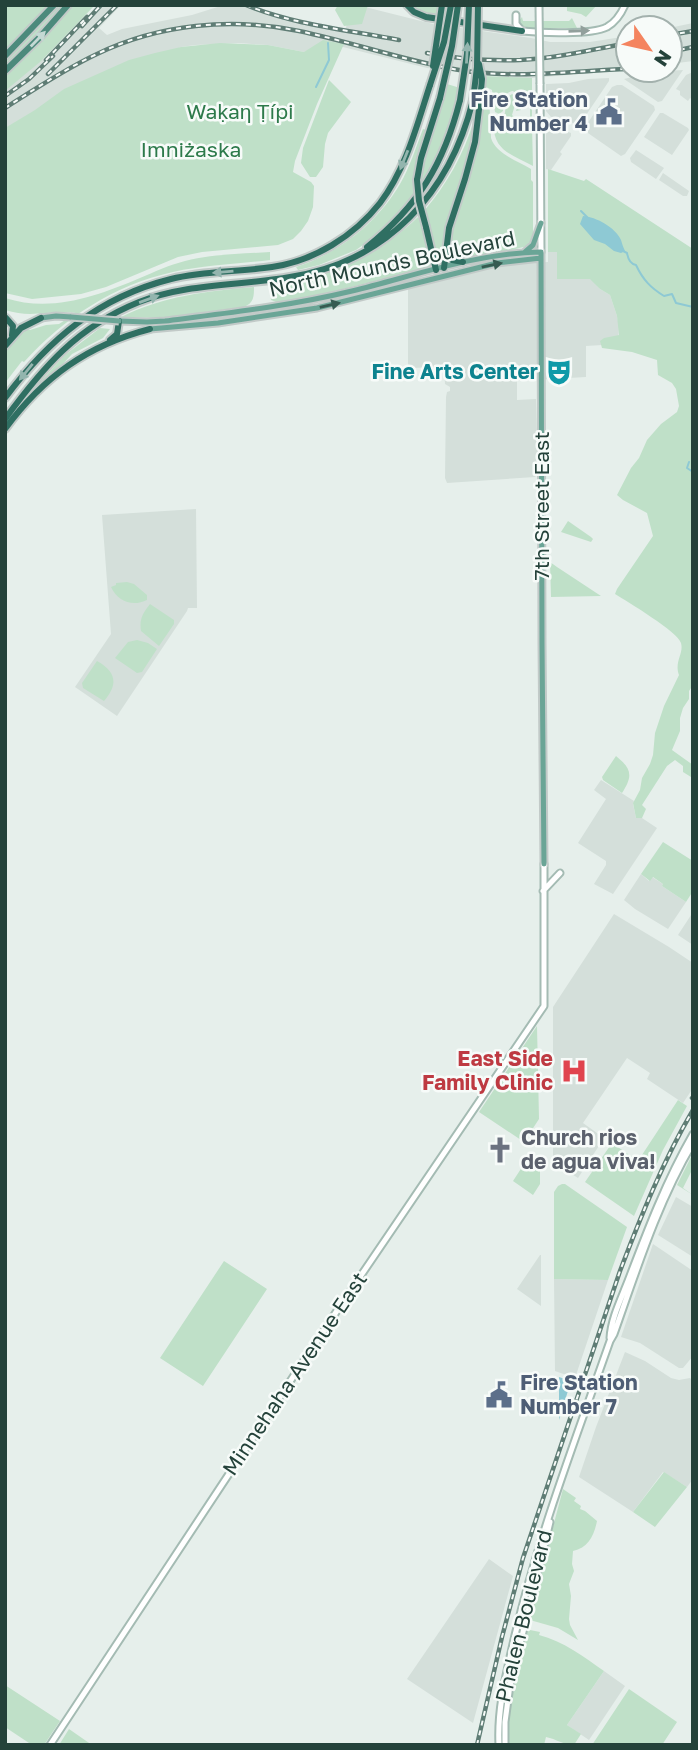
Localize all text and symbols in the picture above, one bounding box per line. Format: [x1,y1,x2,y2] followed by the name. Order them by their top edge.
[614,14,684,84] north arrow
[569,26,591,37] one-way arrow
[29,31,45,48] one-way arrow
[462,42,473,64] one-way arrow
[650,46,677,71] text: N
[470,86,588,136] place label: Fire Station Number 4
[594,97,624,127] public building icon: Fire Station Number 4
[186,98,294,124] park label: Waḳaƞ Ṭípi
[141,136,241,162] park label: Imniżaska
[398,149,409,170] one-way arrow
[266,224,517,302] street label: North Mounds Boulevard
[481,259,503,270] one-way arrow
[211,267,233,278] one-way arrow
[138,293,159,304] one-way arrow
[320,299,342,310] one-way arrow
[544,357,574,387] theatre icon: Fine Arts Center
[371,358,538,384] place label: Fine Arts Center
[19,363,34,380] one-way arrow
[528,431,554,581] street label: 7th Street East
[422,1045,553,1095] place label: East Side Family Clinic
[559,1056,589,1086] hospital icon: East Side Family Clinic
[521,1124,656,1174] place label: Church rios de agua viva!
[485,1135,515,1165] church icon: Church rios de agua viva!
[216,1267,372,1480] street label: Minnehaha Avenue East
[520,1369,638,1419] place label: Fire Station Number 7
[484,1380,514,1410] public building icon: Fire Station Number 7
[489,1527,557,1705] street label: Phalen Boulevard

